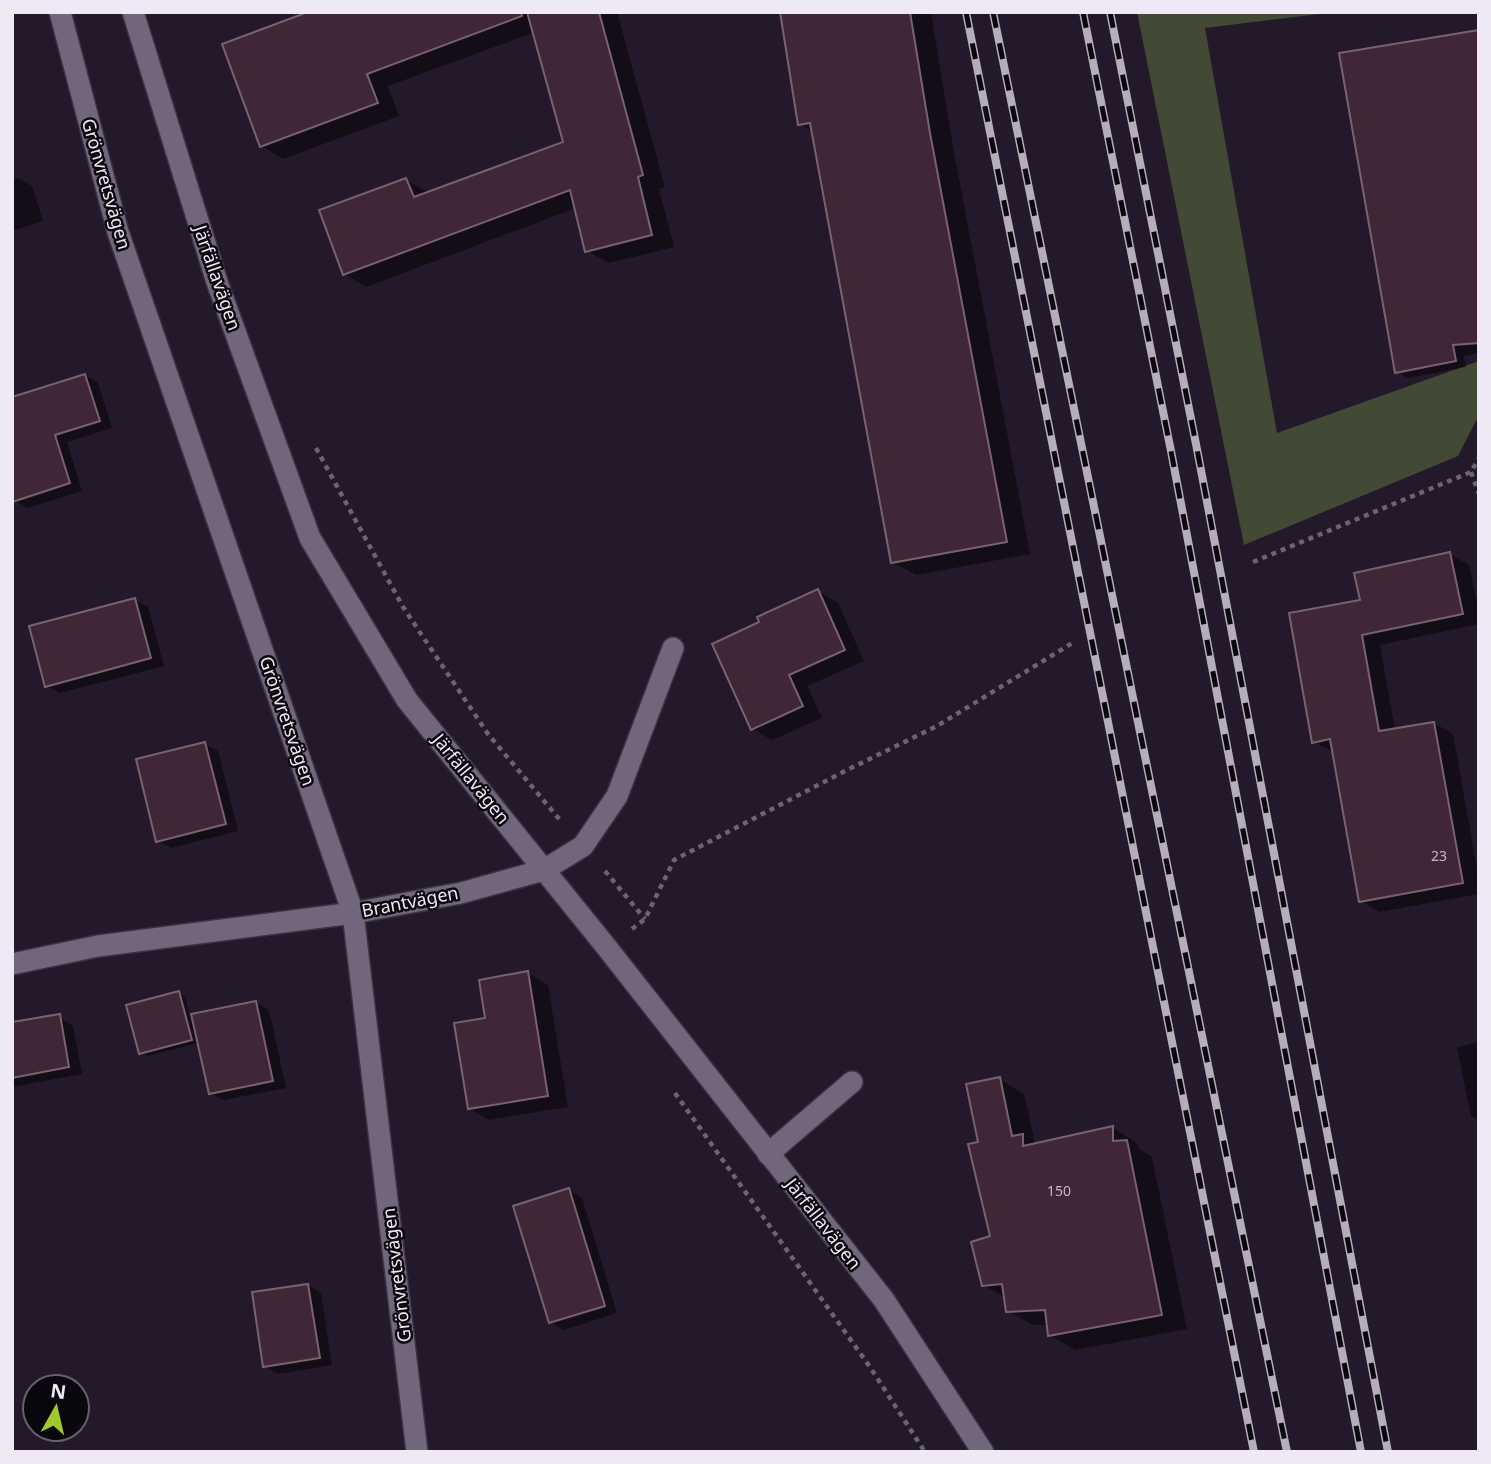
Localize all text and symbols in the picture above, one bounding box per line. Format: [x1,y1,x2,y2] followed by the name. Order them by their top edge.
[77,115,137,252] street label: Grönvretsvägen
[188,220,247,333] street label: Järfällavägen
[255,653,321,789] street label: Grönvretsvägen
[427,727,516,829] street label: Järfällavägen
[1431,846,1447,865] house number: 23
[359,880,460,922] street label: Brantvägen
[779,1171,867,1274] street label: Järfällavägen
[1047,1181,1071,1200] house number: 150
[376,1207,416,1344] street label: Grönvretsvägen
[21,1373,91,1443] north arrow
[49,1377,68,1405] text: N

